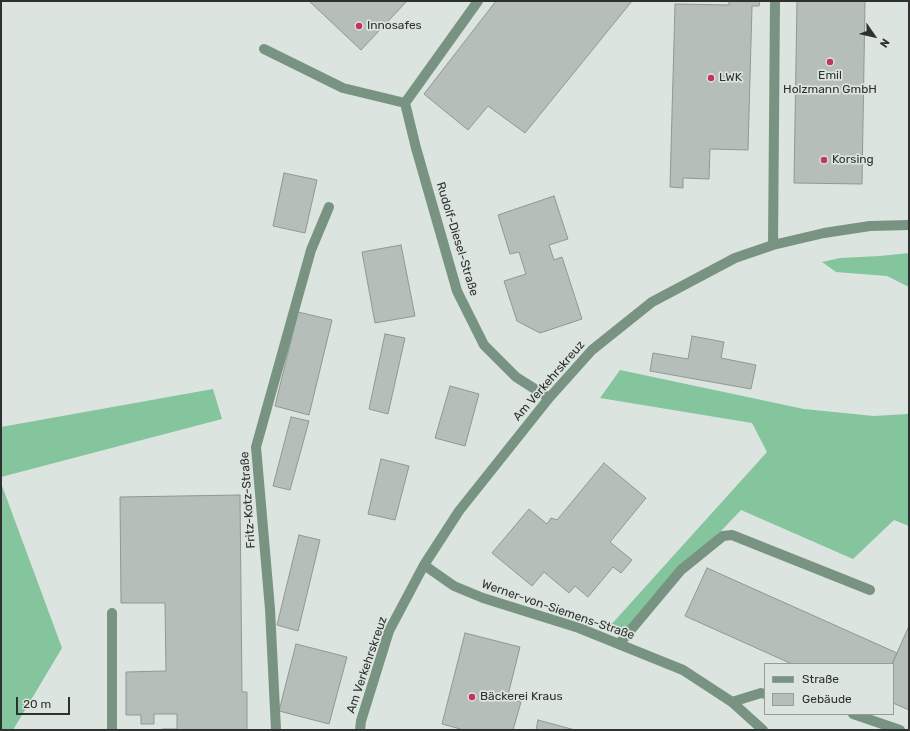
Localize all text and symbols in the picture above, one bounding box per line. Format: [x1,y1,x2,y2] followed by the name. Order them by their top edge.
[854,16,894,56] north arrow
[367,19,422,33] place label: Innosafes
[354,21,364,31] marker: Innosafes
[877,36,892,50] text: N
[825,57,835,67] marker: Emil Holzmann GmbH
[783,69,877,97] place label: Emil Holzmann GmbH
[719,71,742,85] place label: LWK
[706,73,716,83] marker: LWK
[832,153,874,167] place label: Korsing
[819,155,829,165] marker: Korsing
[433,180,481,298] street label: Rudolf-Diesel-Straße
[510,338,588,424] street label: Am Verkehrskreuz
[237,451,259,549] street label: Fritz-Kotz-Straße
[480,577,636,643] street label: Werner-von-Siemens-Straße
[344,615,390,715] street label: Am Verkehrskreuz
[764,663,894,715] legend
[802,672,839,686] text: Straße
[18,689,72,715] scale bar
[480,690,563,704] place label: Bäckerei Kraus
[467,692,477,702] marker: Bäckerei Kraus
[802,692,852,706] text: Gebäude
[23,697,51,711] text: 20 m

